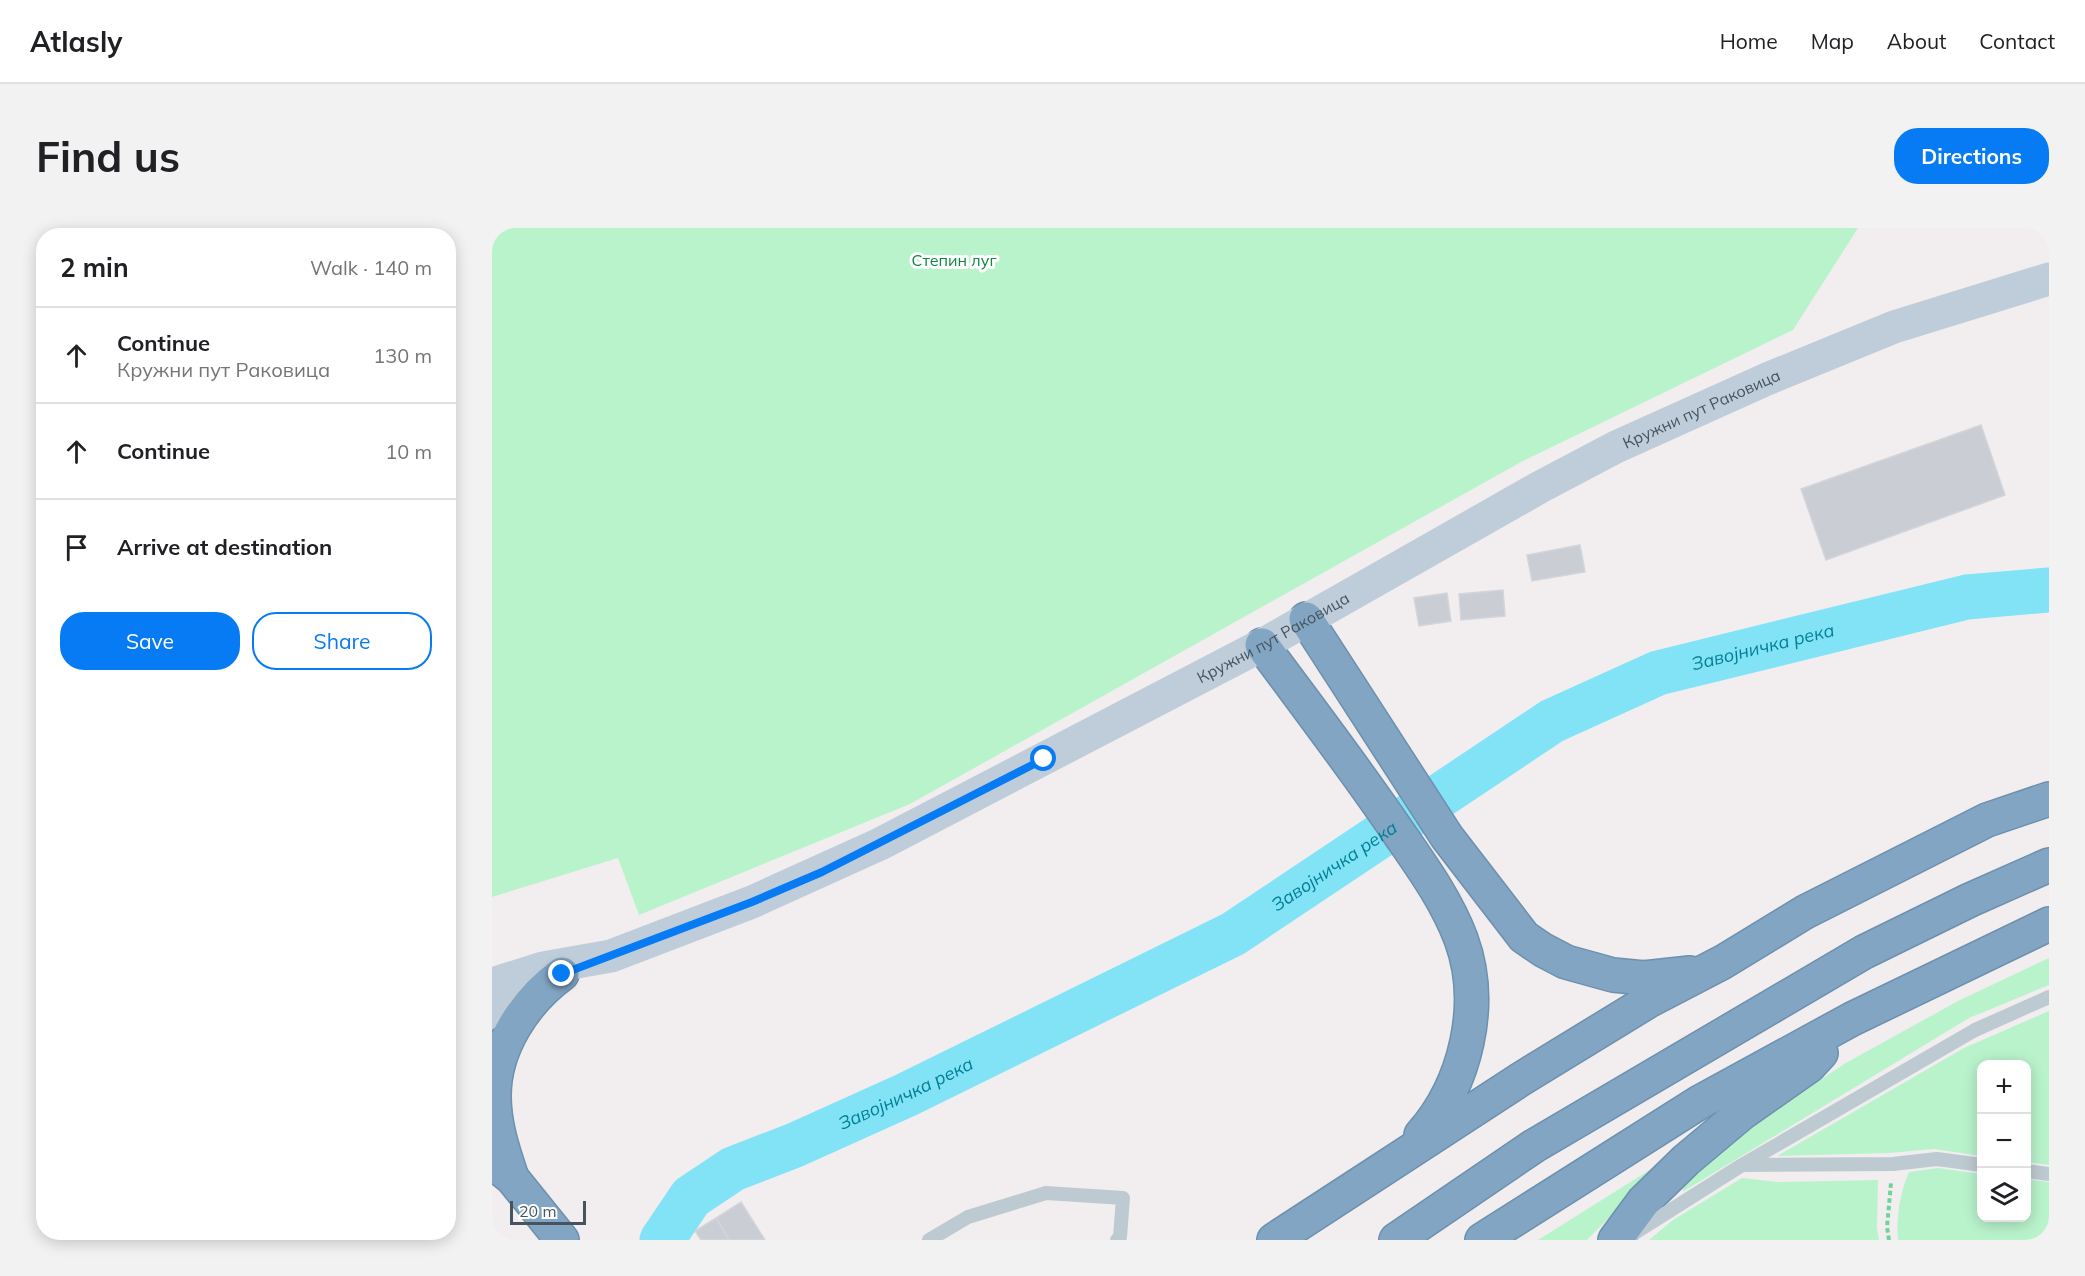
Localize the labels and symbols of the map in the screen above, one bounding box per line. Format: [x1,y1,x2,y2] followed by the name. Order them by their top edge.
[911,250,997,270] park label: Степин луг
[1619,365,1783,453] street label: Кружни пут Раковица
[1193,588,1353,687] street label: Кружни пут Раковица
[1689,618,1837,675] water label: Завојничка река
[1030,745,1056,771] route start
[1267,816,1401,916] water label: Завојничка река
[548,960,574,986] route end
[835,1052,977,1135] water label: Завојничка река
[510,1198,586,1226] scale bar

